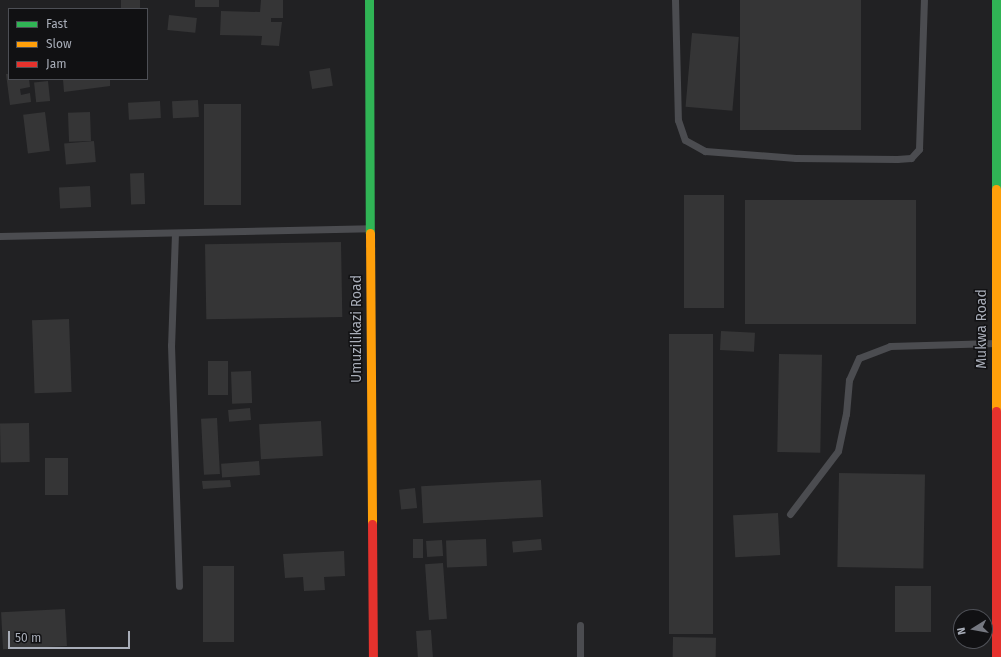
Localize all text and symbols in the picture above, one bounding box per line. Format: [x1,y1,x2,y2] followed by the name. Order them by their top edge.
[8,8,148,80] legend
[46,17,68,31] text: Fast
[46,37,72,51] text: Slow
[46,57,66,71] text: Jam
[349,275,365,383] street label: Umuzilikazi Road
[974,289,990,369] street label: Mukwa Road
[953,609,993,649] north arrow
[10,623,132,649] scale bar
[955,626,969,636] text: N
[15,631,41,645] text: 50 m

